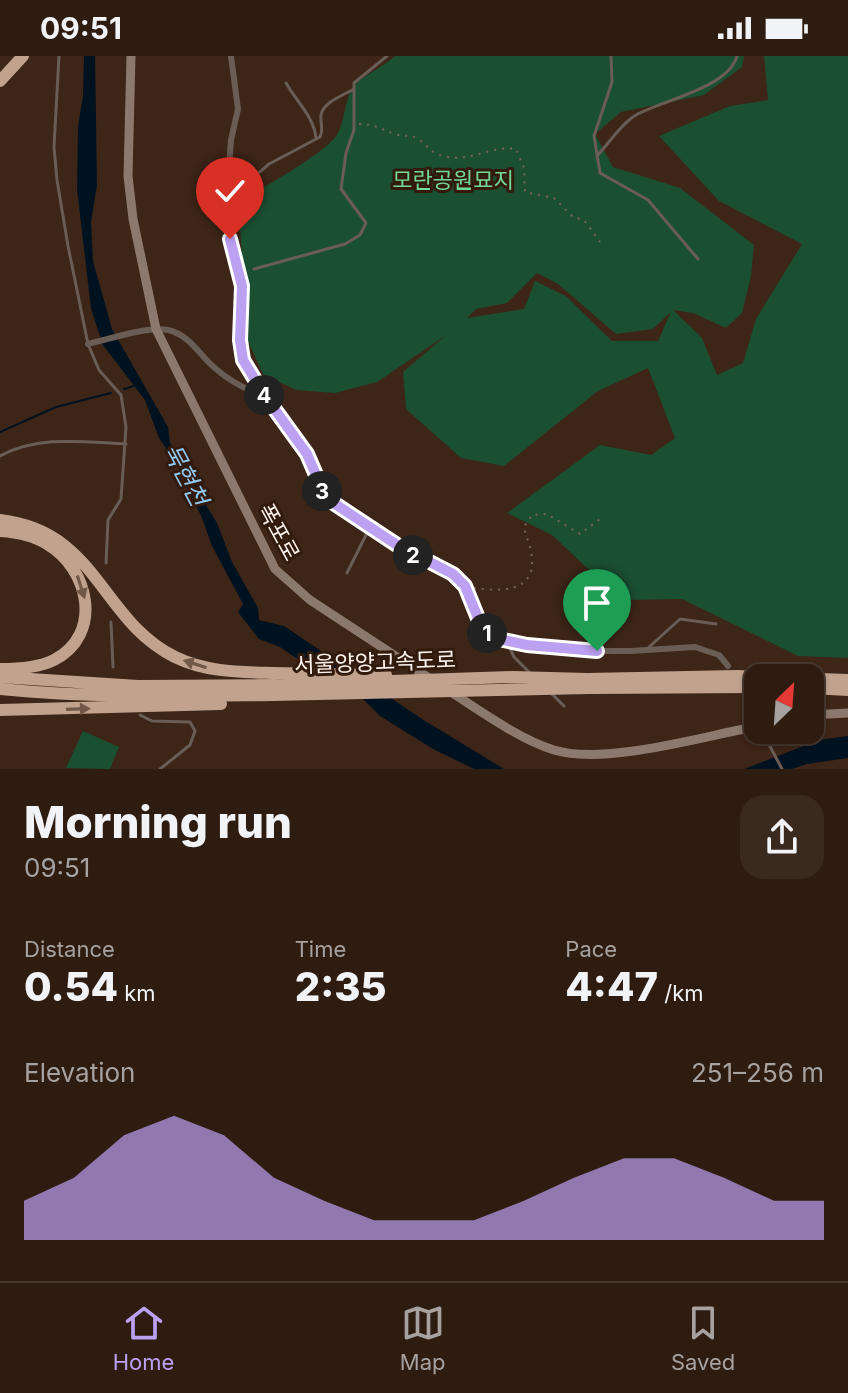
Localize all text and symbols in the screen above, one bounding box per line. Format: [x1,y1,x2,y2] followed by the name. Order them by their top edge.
[40,10,122,46] text: 09:51
[196,157,264,239] pin
[392,167,514,193] park label: 모란공원묘지
[208,169,252,213] icon: check
[244,375,284,415] pin: 4
[257,382,271,408] text: 4
[157,439,215,513] water label: 묵현천
[302,471,342,511] pin: 3
[315,478,329,504] text: 3
[253,499,305,565] street label: 폭포로
[393,535,433,575] pin: 2
[406,542,420,568] text: 2
[563,569,631,651] pin
[75,575,88,599] one-way arrow
[575,581,619,625] icon: arrive
[467,613,507,653] pin: 1
[482,620,492,646] text: 1
[294,646,456,678] street label: 서울양양고속도로
[183,657,207,669] one-way arrow
[744,664,824,744] north arrow
[744,664,824,744] map controls
[66,702,91,715] one-way arrow
[24,795,292,849] text: Morning run
[740,795,824,879] button: share
[24,852,90,883] text: 09:51
[24,936,115,962] text: Distance
[295,936,346,962] text: Time
[565,936,617,962] text: Pace
[24,962,118,1011] text: 0.54
[295,962,387,1011] text: 2:35
[565,962,658,1011] text: 4:47
[118,980,156,1006] text: km
[658,980,704,1006] text: /km
[24,1057,135,1088] text: Elevation
[691,1057,824,1088] text: 251–256 m
[113,1301,174,1375] tab: Home
[400,1301,445,1375] tab: Map
[671,1301,735,1375] tab: Saved

